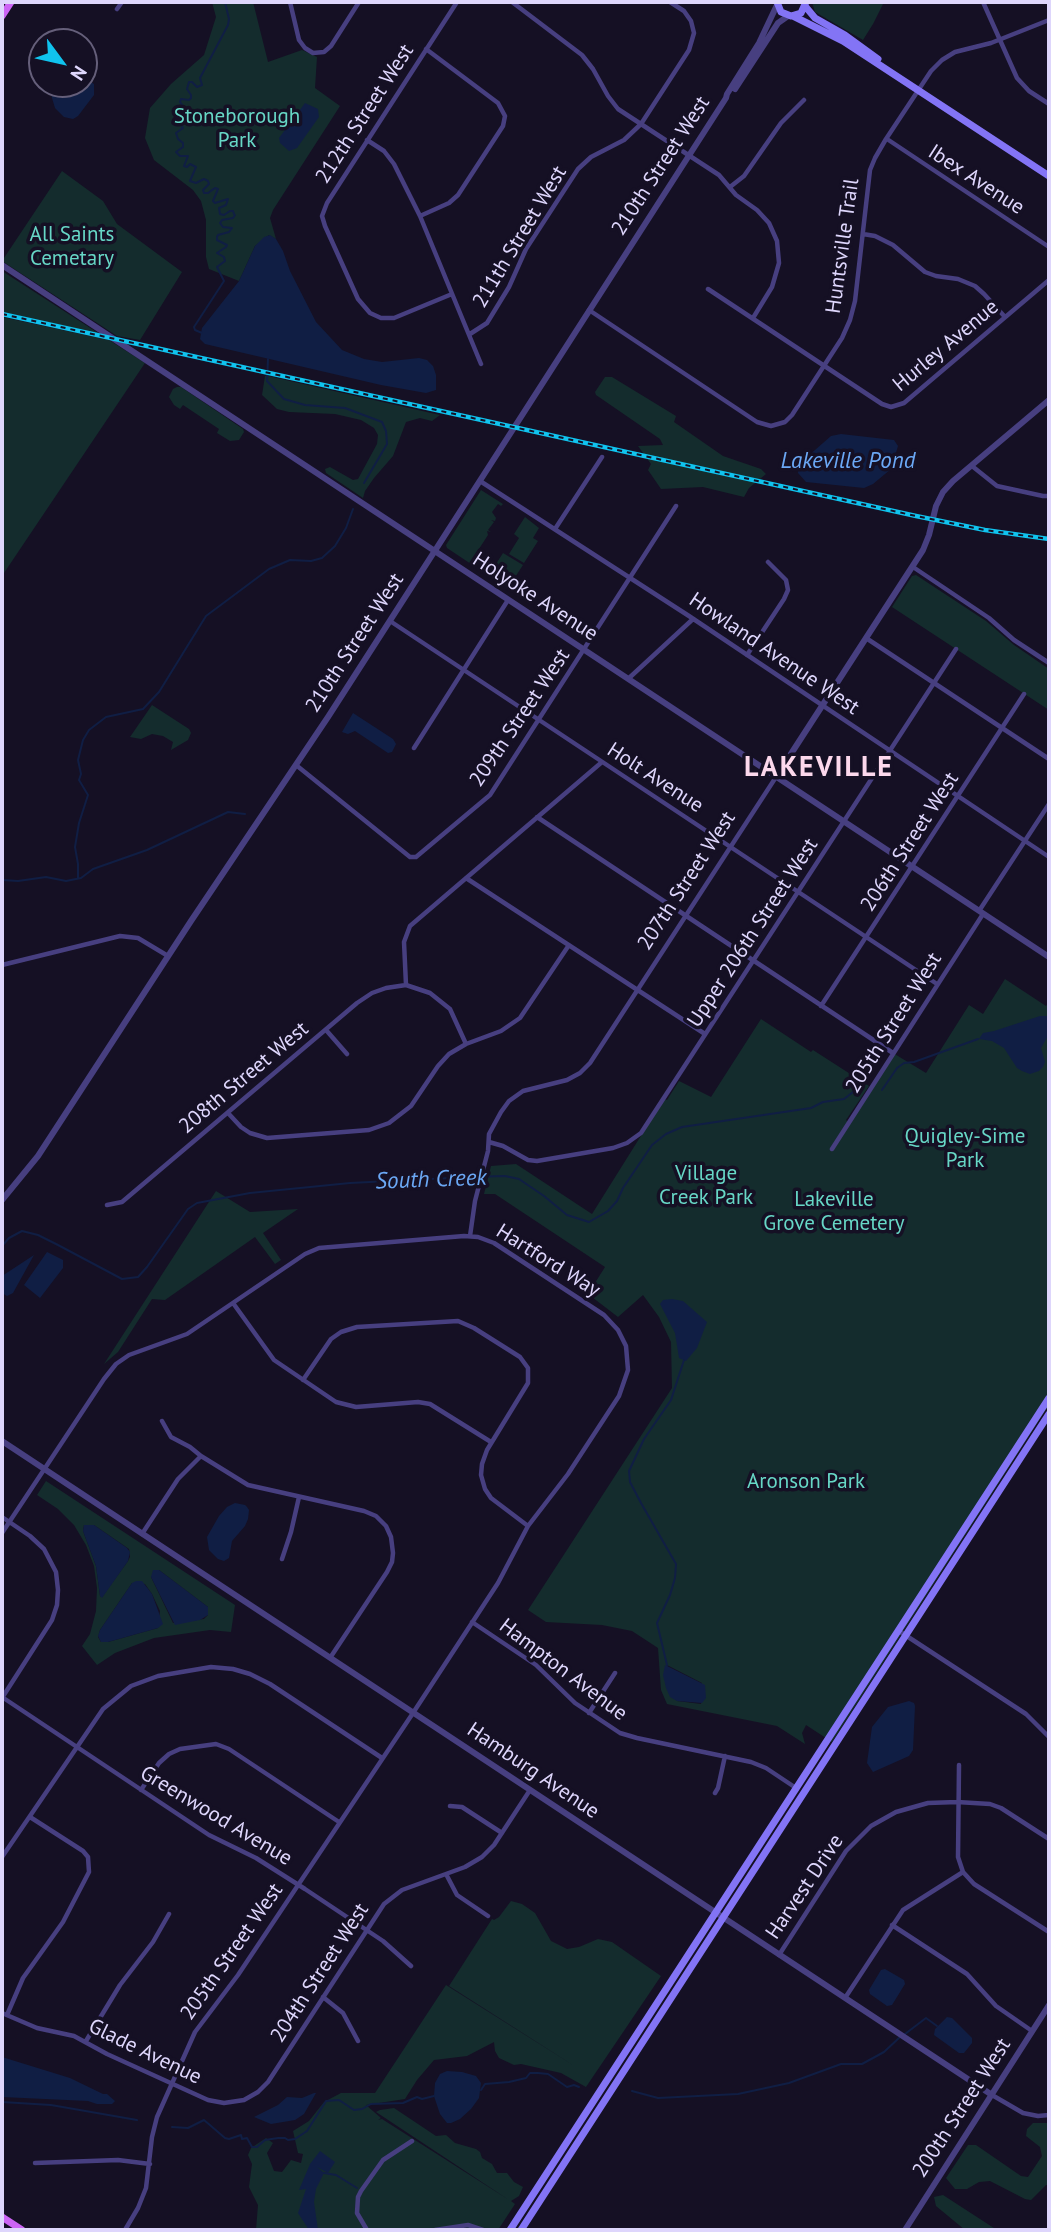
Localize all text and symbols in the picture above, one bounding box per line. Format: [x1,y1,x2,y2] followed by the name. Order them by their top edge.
[28,28,98,98] north arrow
[311,40,419,188] street label: 212th Street West
[65,62,92,85] text: N
[607,92,715,240] street label: 210th Street West
[174,104,300,154] park label: Stoneborough Park
[923,140,1029,220] street label: Ibex Avenue
[468,162,572,312] street label: 211th Street West
[821,177,865,315] street label: Huntsville Trail
[30,222,114,272] park label: All Saints Cemetary
[888,295,1004,397] street label: Hurley Avenue
[781,447,915,475] water label: Lakeville Pond
[468,547,602,647] street label: Holyoke Avenue
[301,569,409,717] street label: 210th Street West
[684,588,864,720] street label: Howland Avenue West
[465,644,575,792] street label: 209th Street West
[602,738,708,818] street label: Holt Avenue
[745,751,893,785] district label: LAKEVILLE
[856,768,964,916] street label: 206th Street West
[633,807,741,955] street label: 207th Street West
[682,834,824,1032] street label: Upper 206th Street West
[841,948,947,1098] street label: 205th Street West
[174,1017,314,1139] street label: 208th Street West
[905,1124,1025,1174] park label: Quigley-Sime Park
[659,1161,753,1211] park label: Village Creek Park
[375,1164,487,1196] water label: South Creek
[763,1187,905,1237] park label: Lakeville Grove Cemetery
[491,1219,605,1303] street label: Hartford Way
[747,1469,865,1495] park label: Aronson Park
[494,1614,632,1726] street label: Hampton Avenue
[462,1718,604,1824] street label: Hamburg Avenue
[135,1761,297,1871] street label: Greenwood Avenue
[761,1830,849,1944] street label: Harvest Drive
[176,1879,288,2025] street label: 205th Street West
[266,1899,374,2047] street label: 204th Street West
[84,2014,206,2090] street label: Glade Avenue
[908,2034,1016,2182] street label: 200th Street West

